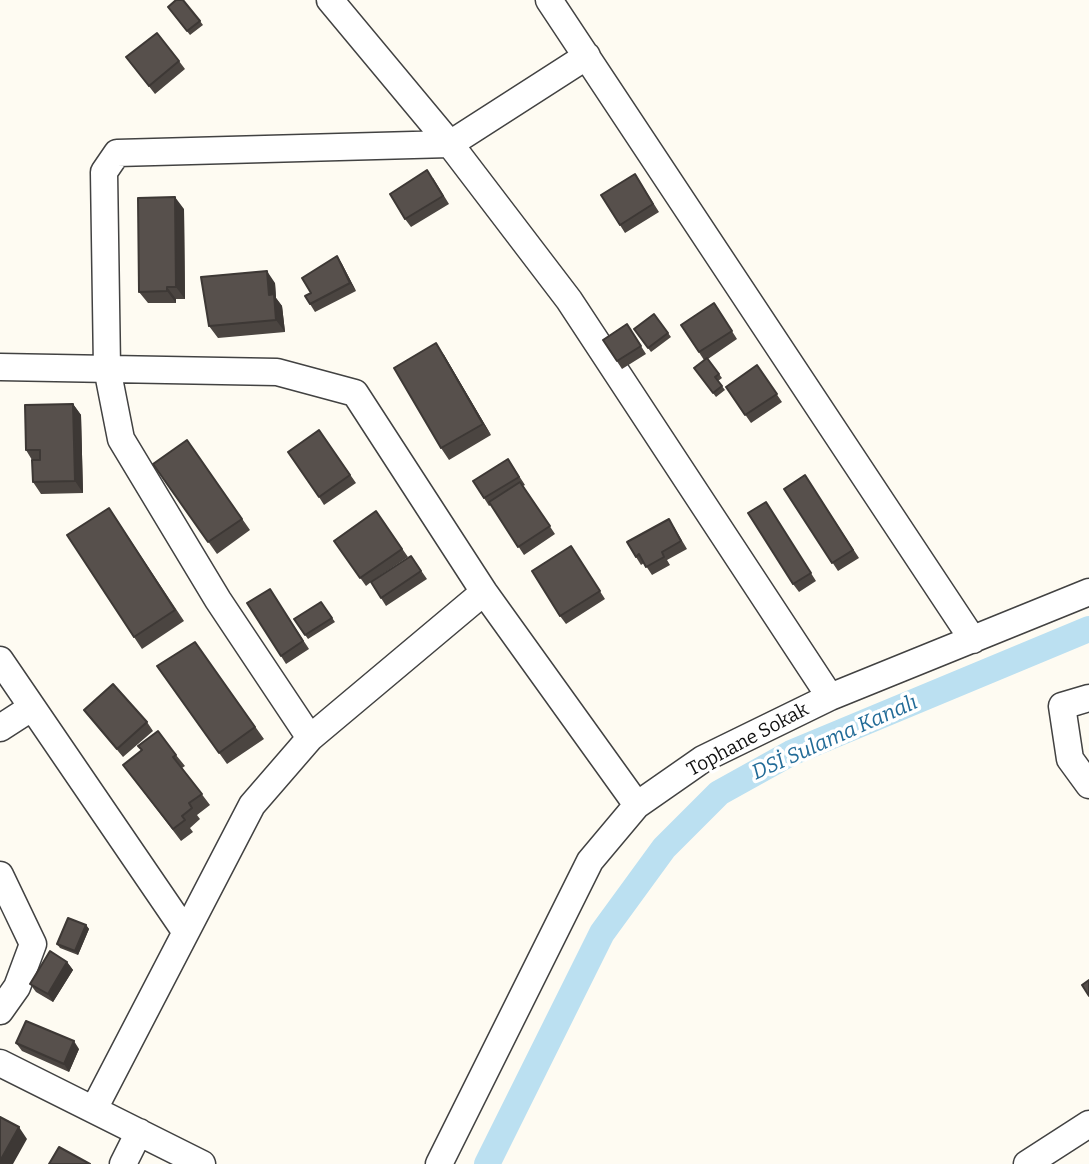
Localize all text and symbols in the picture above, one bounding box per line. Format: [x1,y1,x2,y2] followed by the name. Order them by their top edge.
[748,690,922,786] water label: DSİ Sulama Kanalı
[683,698,813,782] street label: Tophane Sokak

